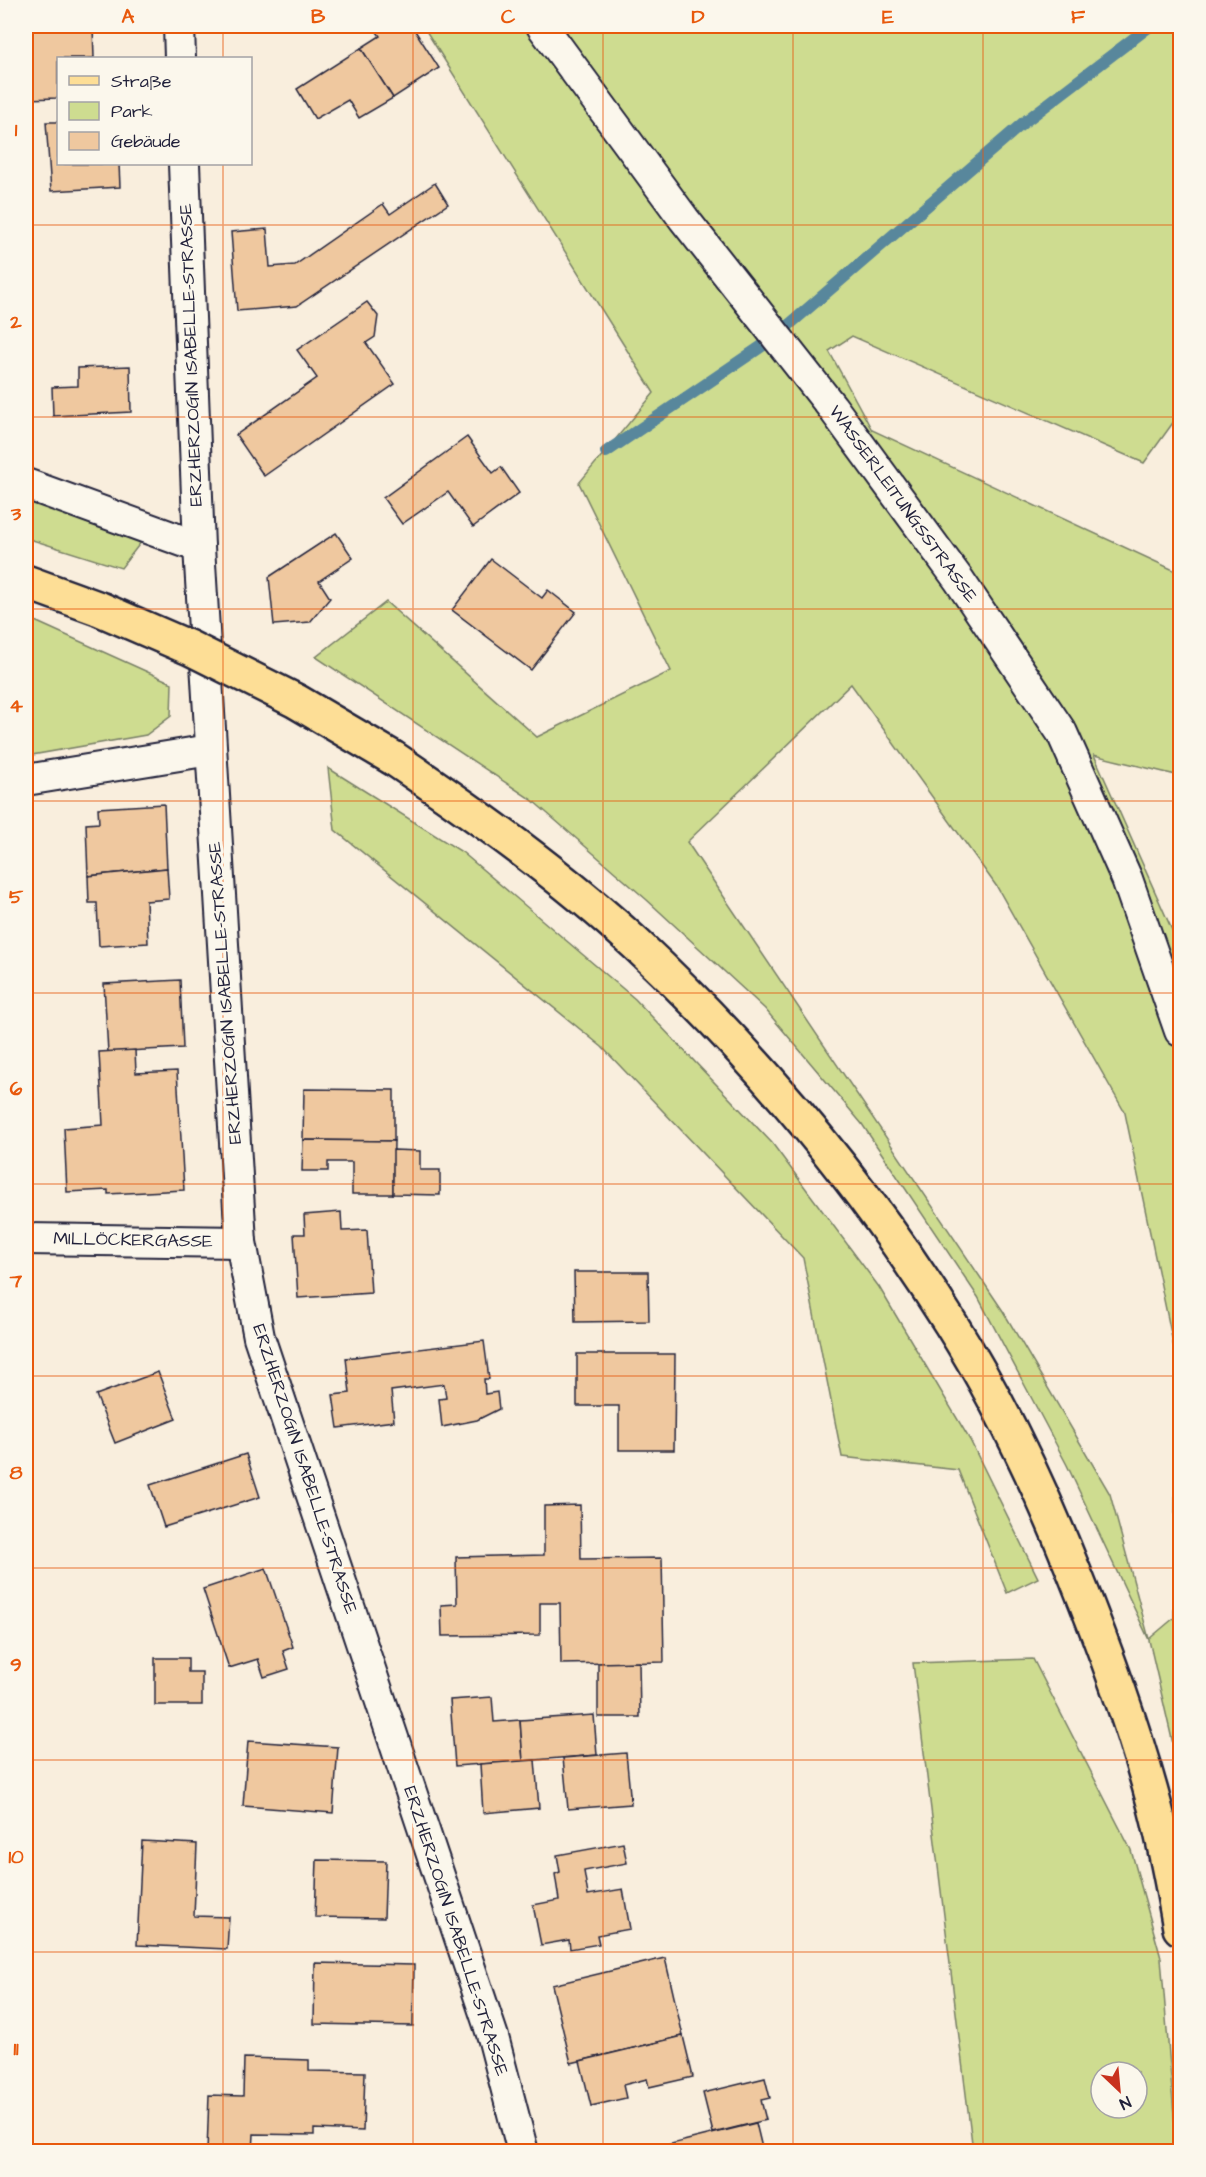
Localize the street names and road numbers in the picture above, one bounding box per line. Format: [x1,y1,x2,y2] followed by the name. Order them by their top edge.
[173,203,209,507] street label: ERZHERZOGIN ISABELLE-STRASSE
[823,400,983,608] street label: WASSERLEITUNGSSTRASSE
[202,841,248,1145] street label: ERZHERZOGIN ISABELLE-STRASSE
[53,1226,213,1254] street label: MILLÖCKERGASSE
[246,1321,364,1617] street label: ERZHERZOGIN ISABELLE-STRASSE
[397,1783,515,2079] street label: ERZHERZOGIN ISABELLE-STRASSE

